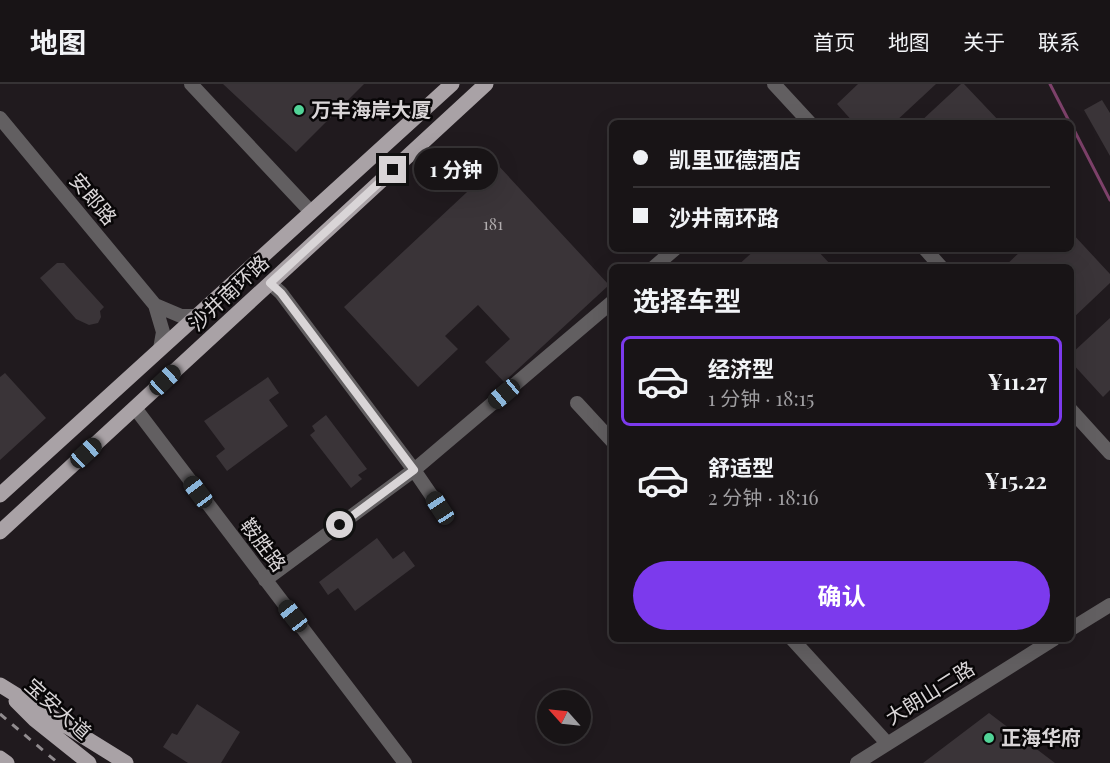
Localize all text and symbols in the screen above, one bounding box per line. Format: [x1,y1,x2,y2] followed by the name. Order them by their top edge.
[30,23,86,60] text: 地图
[813,27,855,55] text: 首页
[888,27,930,55] text: 地图
[963,27,1005,55] text: 关于
[1038,27,1080,55] text: 联系
[311,95,431,122] place label: 万丰海岸大厦
[292,103,306,117] marker: 万丰海岸大厦
[669,144,801,174] text: 凯里亚德酒店
[414,149,498,191] callout: 1 分钟
[430,155,482,182] text: 1 分钟
[379,156,406,183] route end
[65,166,124,230] street label: 安郎路
[669,202,779,232] text: 沙井南环路
[483,213,503,234] house number: 181
[182,248,274,336] street label: 沙井南环路
[633,282,741,318] text: 选择车型
[708,353,774,383] text: 经济型
[636,354,690,408] icon: car
[146,361,184,399] car
[988,366,1047,396] text: ¥11.27
[484,376,524,412] car
[708,384,814,411] text: 1 分钟 · 18:15
[67,434,105,472] car
[708,452,774,482] text: 舒适型
[636,453,690,507] icon: car
[985,465,1047,495] text: ¥15.22
[180,472,216,512] car
[708,483,819,510] text: 2 分钟 · 18:16
[423,488,457,528] car
[326,511,353,538] route start
[235,512,293,576] street label: 鞍胜路
[633,561,1050,630] button: 确认
[275,596,311,636] car
[880,654,979,730] street label: 大朗山二路
[20,671,98,745] street label: 宝安大道
[537,690,591,744] north arrow
[537,690,591,744] map controls
[1001,723,1081,750] place label: 正海华府
[982,731,996,745] marker: 正海华府

